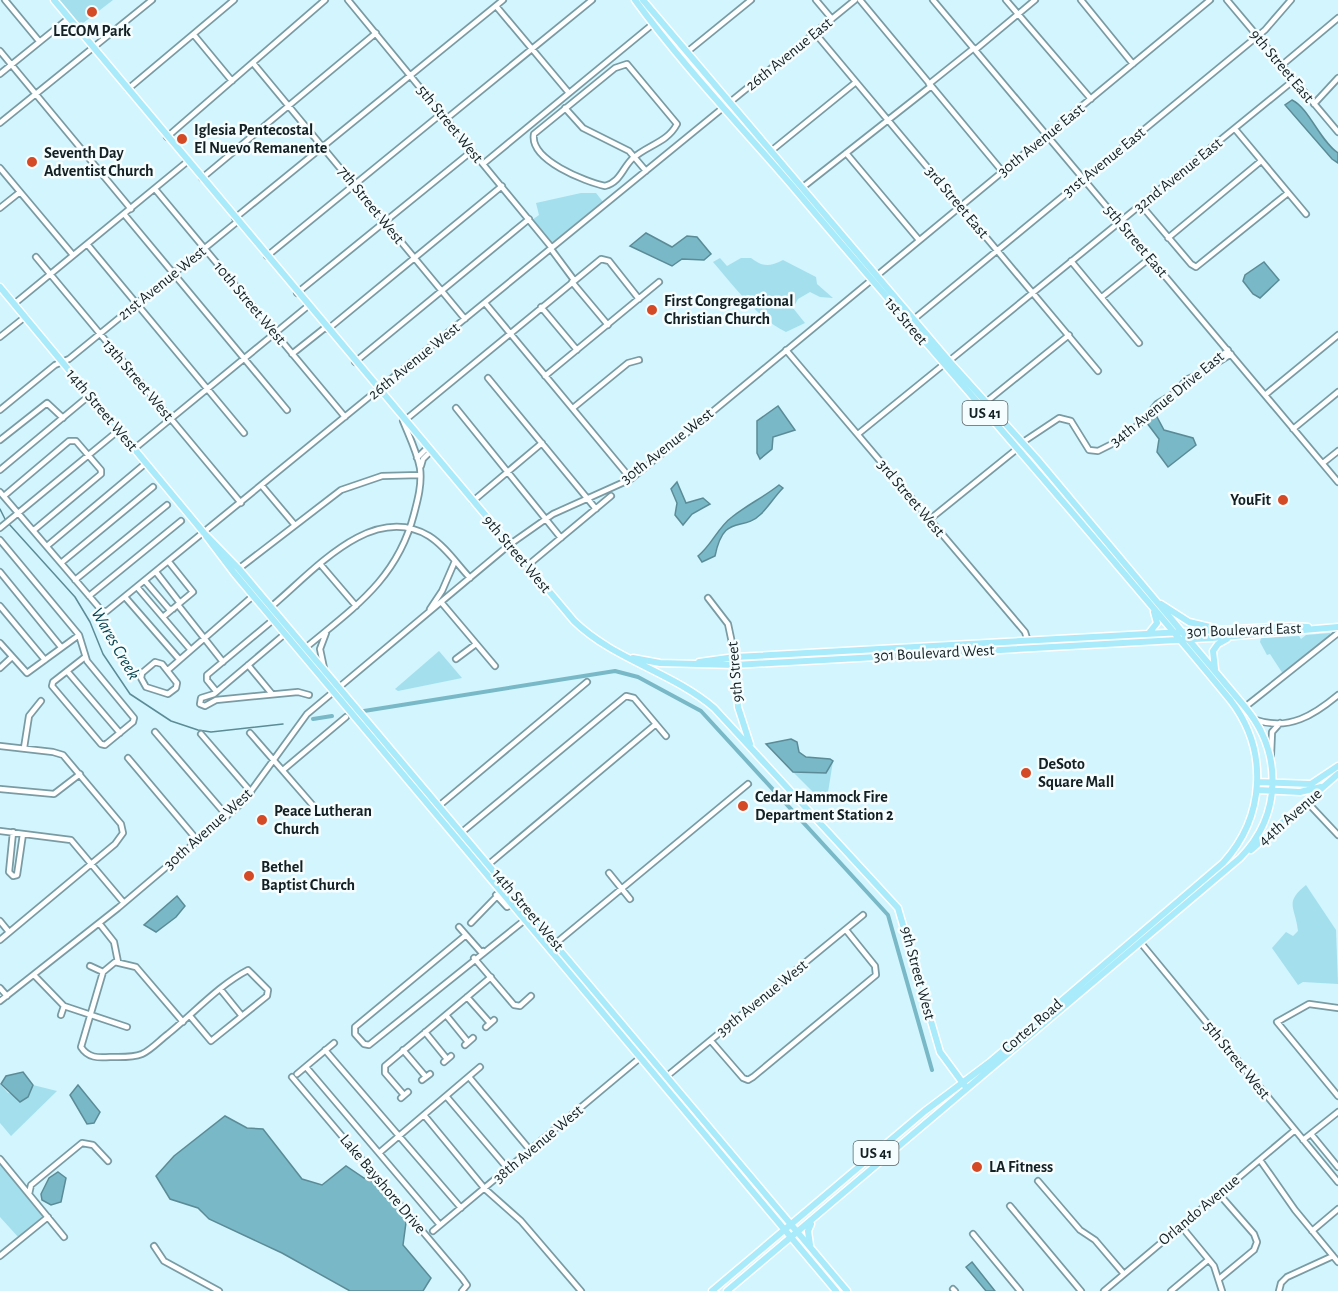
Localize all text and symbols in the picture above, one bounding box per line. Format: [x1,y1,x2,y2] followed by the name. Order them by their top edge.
[85,5,99,19] marker: LECOM Park
[743,14,835,94] street label: 26th Avenue East
[53,23,131,39] place label: LECOM Park
[1247,26,1317,106] street label: 9th Street East
[414,82,486,166] street label: 5th Street West
[995,100,1087,180] street label: 30th Avenue East
[194,122,328,156] place label: Iglesia Pentecostal El Nuevo Remanente
[1060,124,1148,200] street label: 31st Avenue East
[175,132,189,146] marker: Iglesia Pentecostal El Nuevo Remanente
[1131,135,1225,215] street label: 32nd Avenue East
[44,145,154,179] place label: Seventh Day Adventist Church
[25,155,39,169] marker: Seventh Day Adventist Church
[335,163,407,247] street label: 7th Street West
[922,163,992,241] street label: 3rd Street East
[1101,202,1171,280] street label: 5th Street East
[115,243,209,323] street label: 21st Avenue West
[211,259,289,347] street label: 10th Street West
[664,293,794,327] place label: First Congregational Christian Church
[882,294,930,348] street label: 1st Street
[645,303,659,317] marker: First Congregational Christian Church
[365,319,463,403] street label: 26th Avenue West
[100,336,176,424] street label: 13th Street West
[1107,348,1227,450] street label: 34th Avenue Drive East
[63,366,141,454] street label: 14th Street West
[962,401,1008,425] road number: US 41
[618,405,716,487] street label: 30th Avenue West
[874,456,948,540] street label: 3rd Street West
[1230,492,1272,508] place label: YouFit
[1276,493,1290,507] marker: YouFit
[480,512,554,596] street label: 9th Street West
[87,605,143,683] water label: Wares Creek
[1186,620,1302,640] street label: 301 Boulevard East
[724,641,746,703] street label: 9th Street
[873,642,995,664] street label: 301 Boulevard West
[1038,756,1114,790] place label: DeSoto Square Mall
[1019,766,1033,780] marker: DeSoto Square Mall
[161,785,255,873] street label: 30th Avenue West
[1255,785,1325,849] street label: 44th Avenue
[755,789,894,823] place label: Cedar Hammock Fire Department Station 2
[736,799,750,813] marker: Cedar Hammock Fire Department Station 2
[274,803,372,837] place label: Peace Lutheran Church
[255,813,269,827] marker: Peace Lutheran Church
[261,859,355,893] place label: Bethel Baptist Church
[489,866,567,954] street label: 14th Street West
[242,869,256,883] marker: Bethel Baptist Church
[898,925,938,1021] street label: 9th Street West
[714,957,810,1039] street label: 39th Avenue West
[999,996,1065,1056] street label: Cortez Road
[1201,1018,1273,1102] street label: 5th Street West
[490,1102,586,1186] street label: 38th Avenue West
[336,1131,429,1237] street label: Lake Bayshore Drive
[854,1141,898,1165] road number: US 41
[989,1159,1053,1175] place label: LA Fitness
[970,1160,984,1174] marker: LA Fitness
[1155,1172,1243,1248] street label: Orlando Avenue

